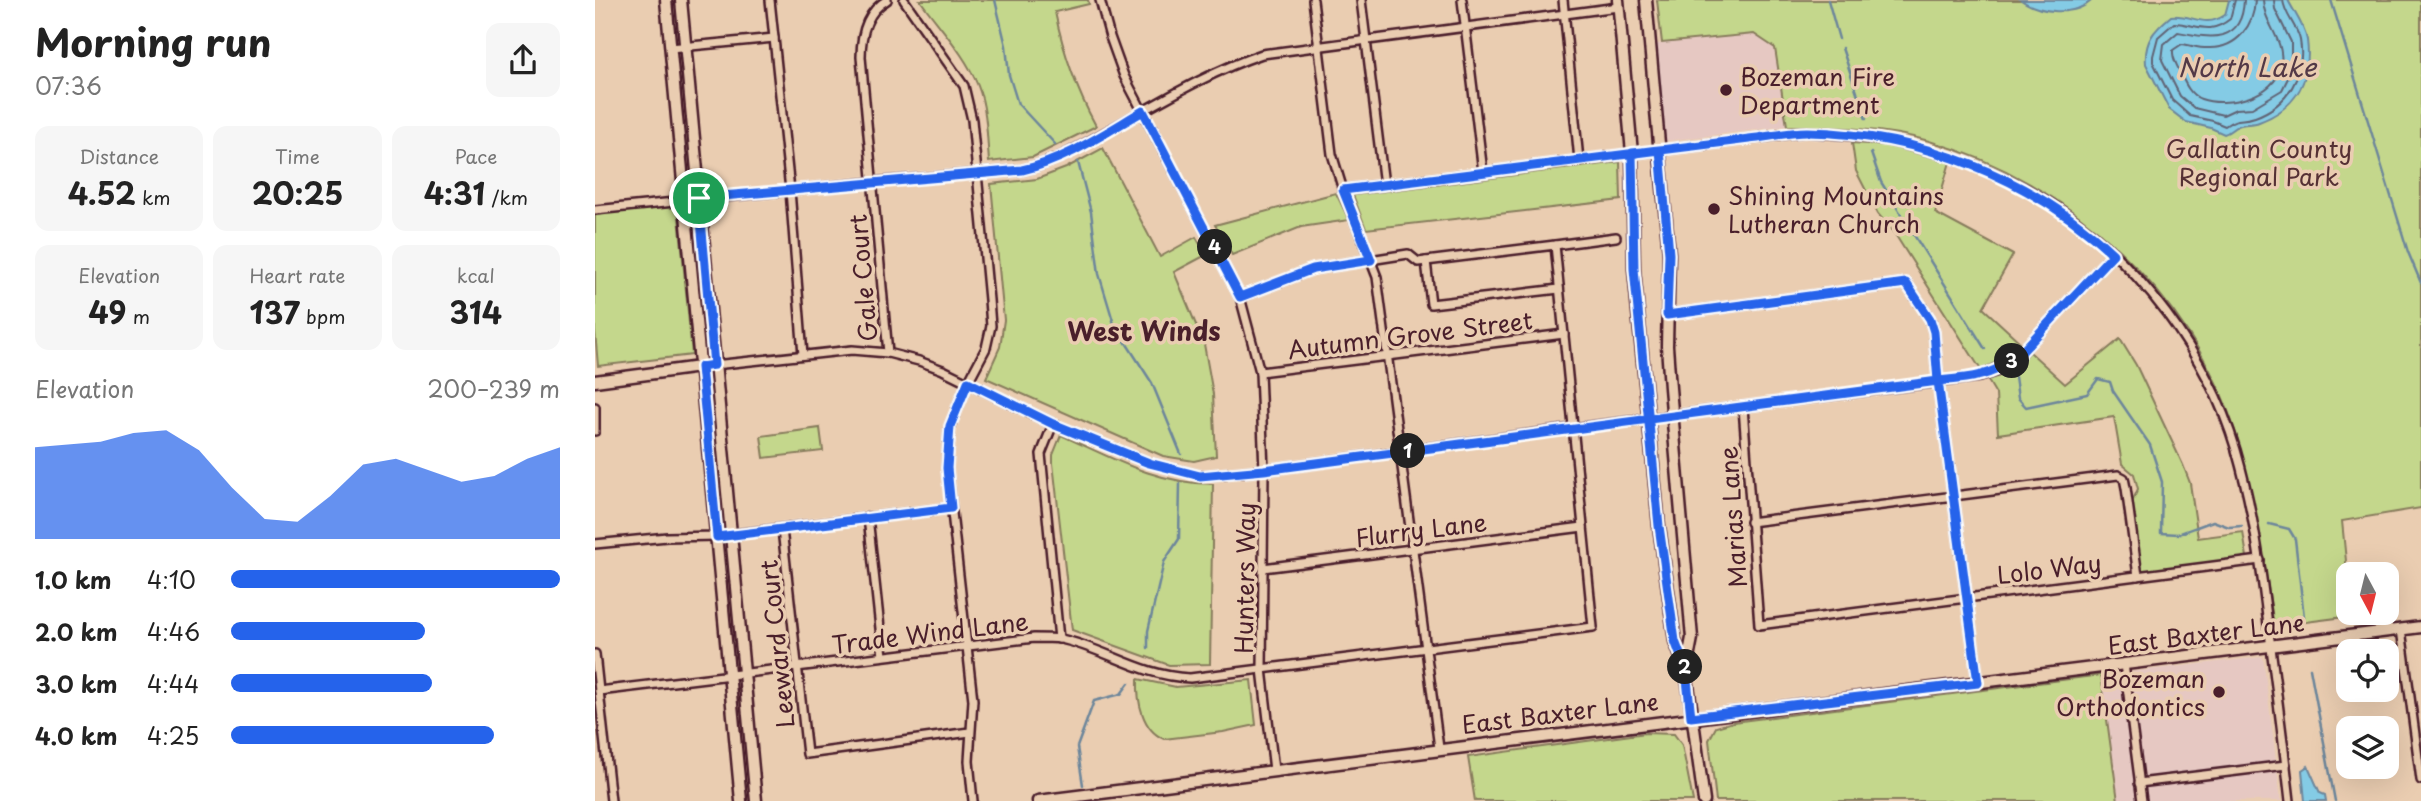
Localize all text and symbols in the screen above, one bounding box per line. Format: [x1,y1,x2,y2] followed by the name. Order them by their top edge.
[35,13,271,70] text: Morning run
[486,23,560,97] button: share
[2178,47,2317,86] water label: North Lake
[1740,58,1895,122] place label: Bozeman Fire Department
[35,68,102,103] text: 07:36
[1718,82,1734,98] marker: Bozeman Fire Department
[2166,130,2352,194] park label: Gallatin County Regional Park
[79,142,159,170] text: Distance
[275,142,320,170] text: Time
[454,142,497,170] text: Pace
[669,168,729,228] pin
[68,170,136,215] text: 4.52
[252,170,343,215] text: 20:25
[424,170,485,215] text: 4:31
[1728,177,1944,241] place label: Shining Mountains Lutheran Church
[680,179,718,217] icon: arrive
[136,183,171,211] text: km
[485,183,528,211] text: /km
[1706,201,1722,217] marker: Shining Mountains Lutheran Church
[838,213,885,343] street label: Gale Court
[1197,230,1233,264] pin: 4
[1208,232,1221,260] text: 4
[78,261,160,289] text: Elevation
[250,261,345,289] text: Heart rate
[457,261,495,289] text: kcal
[88,289,127,334] text: 49
[250,289,300,334] text: 137
[449,289,502,334] text: 314
[1285,301,1535,367] street label: Autumn Grove Street
[127,302,150,330] text: m
[300,302,345,330] text: bpm
[1067,311,1221,350] district label: West Winds
[1995,344,2029,378] pin: 3
[2005,346,2018,374] text: 3
[35,371,134,406] text: Elevation
[427,371,560,406] text: 200–239 m
[1391,434,1425,468] pin: 1
[1403,436,1412,464] text: 1
[1709,445,1755,589] street label: Marias Lane
[1225,502,1263,654] street label: Hunters Way
[1353,503,1489,555] street label: Flurry Lane
[1995,544,2103,592] street label: Lolo Way
[749,558,803,730] street label: Leeward Court
[35,562,112,597] text: 1.0 km
[147,562,196,597] text: 4:10
[2336,562,2399,625] north arrow
[2336,562,2399,779] map controls
[830,602,1030,662] street label: Trade Wind Lane
[2106,603,2306,663] street label: East Baxter Lane
[35,614,117,649] text: 2.0 km
[147,614,200,649] text: 4:46
[2336,639,2399,702] button: locate
[1667,650,1703,684] pin: 2
[1678,652,1691,680] text: 2
[2056,660,2205,724] place label: Bozeman Orthodontics
[35,666,117,701] text: 3.0 km
[147,666,199,701] text: 4:44
[1460,682,1660,742] street label: East Baxter Lane
[2211,684,2227,700] marker: Bozeman Orthodontics
[2336,716,2399,779] button: layers
[35,718,118,753] text: 4.0 km
[147,718,199,753] text: 4:25

